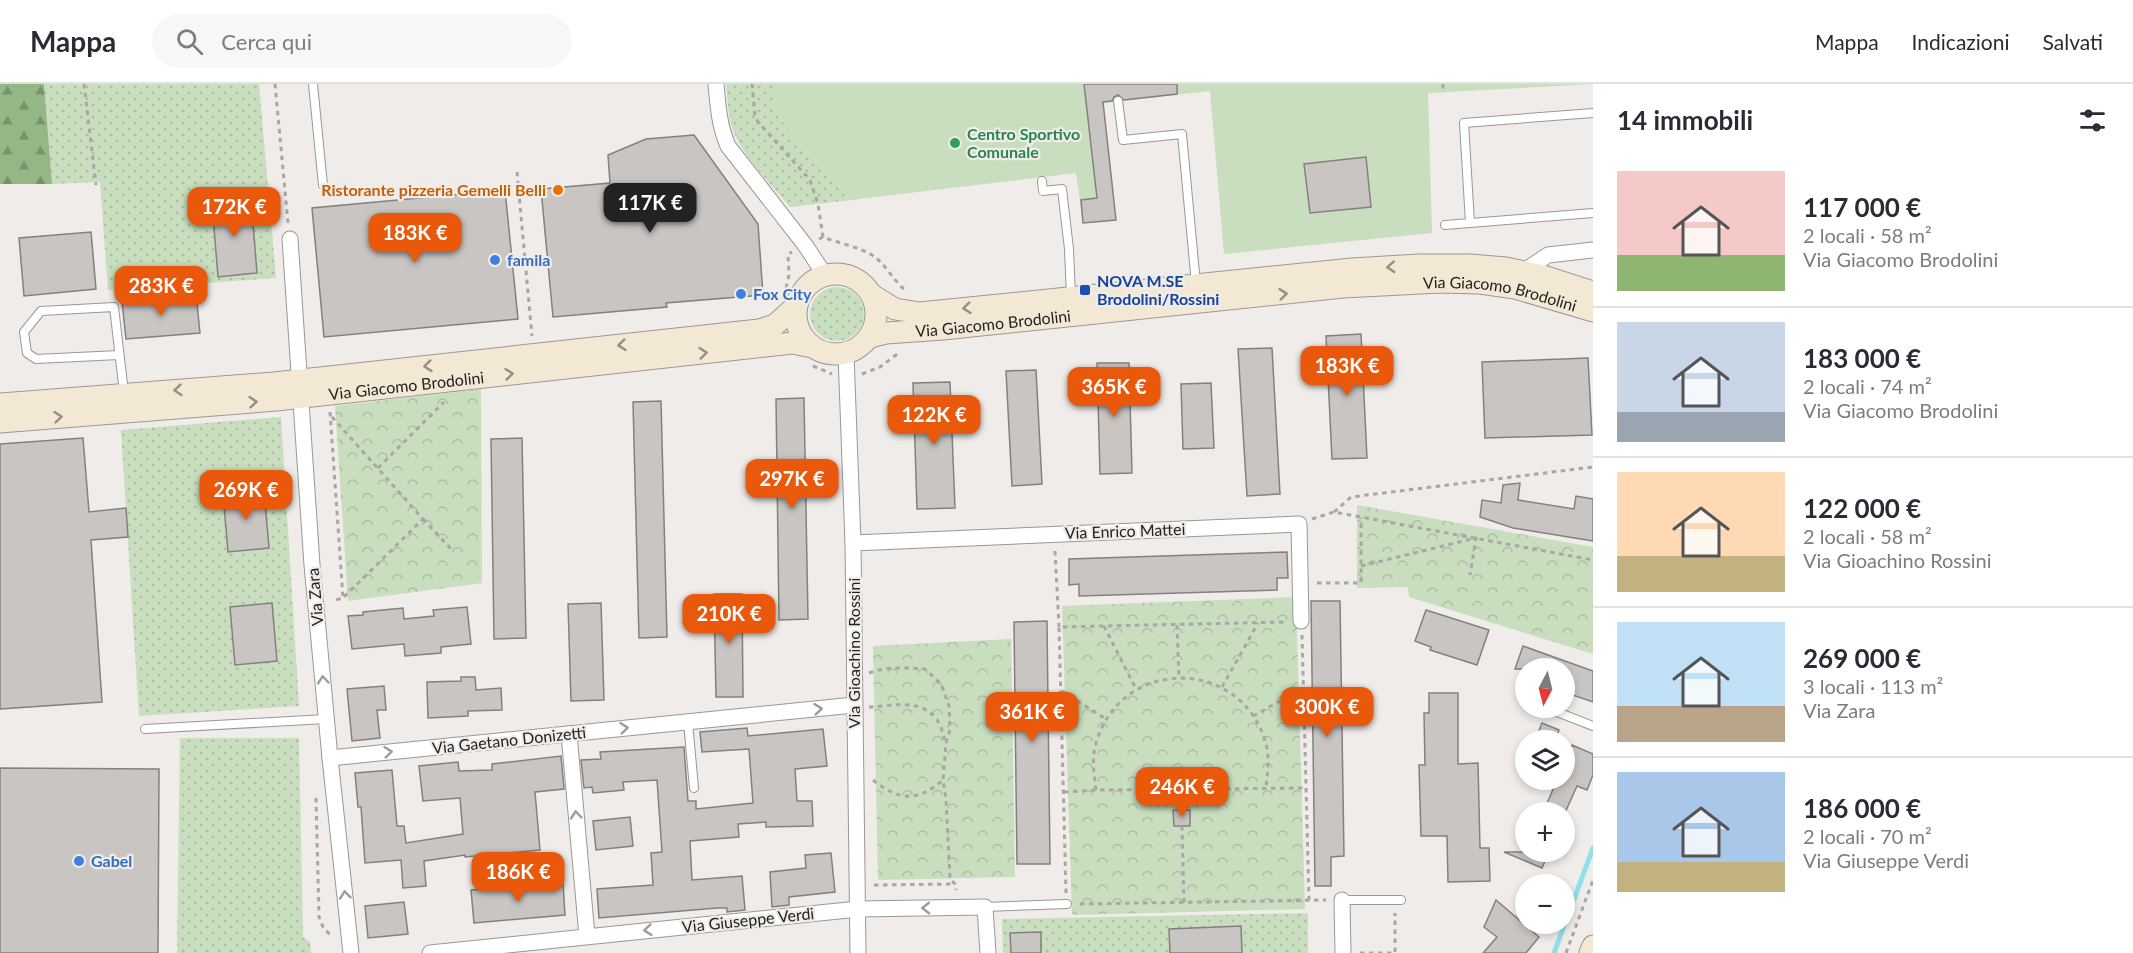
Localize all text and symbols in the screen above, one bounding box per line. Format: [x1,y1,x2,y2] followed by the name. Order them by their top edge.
[152,14,572,68] search box
[30,24,116,58] text: Mappa
[173,25,206,58] icon: search
[221,28,312,55] text: Cerca qui
[1815,29,1879,54] text: Mappa
[1912,29,2010,54] text: Indicazioni
[2043,29,2103,54] text: Salvati
[1617,104,1753,136] text: 14 immobili
[2076,104,2109,137] icon: filters
[967,124,1080,161] place label: Centro Sportivo Comunale
[948,136,962,150] marker: Centro Sportivo Comunale
[321,180,546,199] place label: Ristorante pizzeria Gemelli Belli
[551,183,565,197] marker: Ristorante pizzeria Gemelli Belli
[601,183,699,234] pin: 117K €
[185,187,283,238] pin: 172K €
[618,190,682,214] text: 117K €
[1803,191,1921,223] text: 117 000 €
[202,194,266,218] text: 172K €
[1665,195,1737,267] icon: home
[366,213,464,264] pin: 183K €
[383,220,447,244] text: 183K €
[1803,223,1932,247] text: 2 locali · 58 m²
[1803,247,1998,271] text: Via Giacomo Brodolini
[507,250,550,269] place label: famila
[488,253,502,267] marker: famila
[1386,260,1395,273] one-way arrow
[112,266,210,317] pin: 283K €
[1097,271,1219,308] place label: NOVA M.SE Brodolini/Rossini
[1422,272,1579,315] street label: Via Giacomo Brodolini
[129,273,193,297] text: 283K €
[1078,283,1092,297] marker: NOVA M.SE Brodolini/Rossini
[753,284,812,303] place label: Fox City
[734,287,748,301] marker: Fox City
[1278,288,1287,301] one-way arrow
[962,301,972,314] one-way arrow
[915,306,1072,340] street label: Via Giacomo Brodolini
[618,338,627,351] one-way arrow
[1803,342,1921,374] text: 183 000 €
[1298,346,1396,397] pin: 183K €
[1665,346,1737,418] icon: home
[698,347,708,360] one-way arrow
[1315,353,1379,377] text: 183K €
[424,359,433,372] one-way arrow
[328,367,485,403] street label: Via Giacomo Brodolini
[1065,367,1163,418] pin: 365K €
[505,368,514,381] one-way arrow
[1082,374,1146,398] text: 365K €
[1803,374,1932,398] text: 2 locali · 74 m²
[174,384,183,397] one-way arrow
[248,395,257,408] one-way arrow
[885,395,983,446] pin: 122K €
[1803,398,1998,422] text: Via Giacomo Brodolini
[902,402,966,426] text: 122K €
[54,411,63,424] one-way arrow
[743,459,841,510] pin: 297K €
[760,466,824,490] text: 297K €
[197,470,295,521] pin: 269K €
[214,477,278,501] text: 269K €
[1803,492,1921,524] text: 122 000 €
[1665,496,1737,568] icon: home
[1064,519,1186,542] street label: Via Enrico Mattei
[1803,524,1932,548] text: 2 locali · 58 m²
[1803,548,1991,572] text: Via Gioachino Rossini
[303,567,326,627] street label: Via Zara
[844,578,863,728] street label: Via Gioachino Rossini
[680,594,778,645] pin: 210K €
[697,601,761,625] text: 210K €
[1803,642,1921,674] text: 269 000 €
[1665,646,1737,718] icon: home
[1515,658,1575,718] north arrow
[1515,658,1575,934] map controls
[1803,674,1943,698] text: 3 locali · 113 m²
[317,675,330,685] one-way arrow
[1278,687,1376,738] pin: 300K €
[983,692,1081,743] pin: 361K €
[1295,694,1359,718] text: 300K €
[1803,698,1875,722] text: Via Zara
[1000,699,1064,723] text: 361K €
[813,703,822,716] one-way arrow
[431,722,587,757] street label: Via Gaetano Donizetti
[619,723,628,735] one-way arrow
[1515,730,1575,790] button: layers
[383,746,392,759] one-way arrow
[1133,767,1231,818] pin: 246K €
[1150,774,1214,798] text: 246K €
[1803,792,1921,824] text: 186 000 €
[1665,796,1737,868] icon: home
[1515,802,1575,862] button: +
[570,811,583,820] one-way arrow
[1803,824,1932,848] text: 2 locali · 70 m²
[1803,848,1969,872] text: Via Giuseppe Verdi
[91,851,132,870] place label: Gabel
[469,852,567,903] pin: 186K €
[72,854,86,868] marker: Gabel
[486,859,550,883] text: 186K €
[1515,874,1575,934] button: −
[339,890,352,899] one-way arrow
[922,902,931,914] one-way arrow
[681,903,815,936] street label: Via Giuseppe Verdi
[644,923,653,936] one-way arrow

